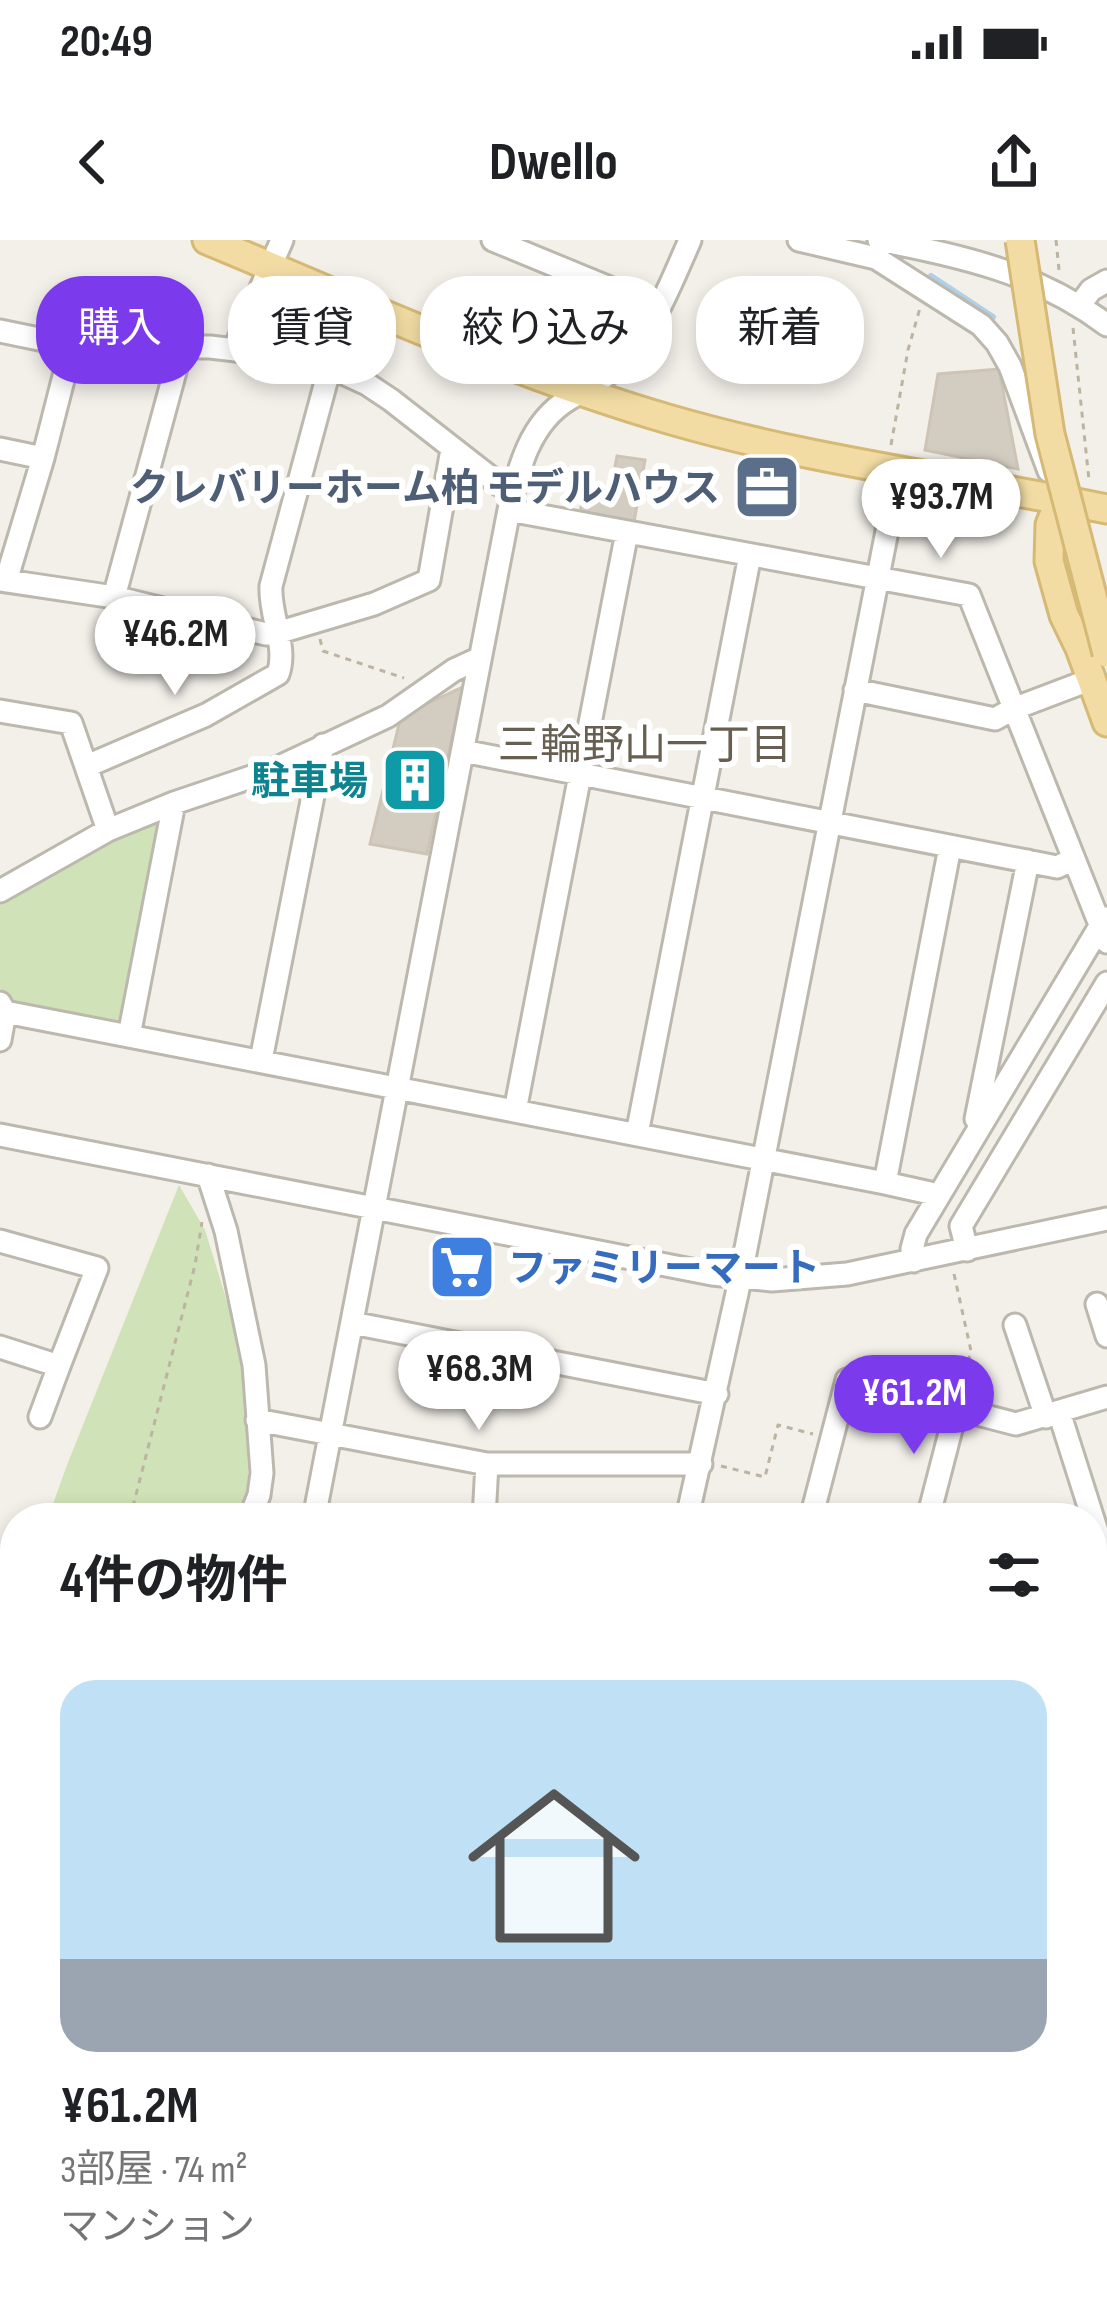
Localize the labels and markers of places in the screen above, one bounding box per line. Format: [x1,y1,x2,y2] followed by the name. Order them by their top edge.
[732,452,802,522] office icon: クレバリーホーム柏 モデルハウス
[843,459,1039,561] pin: ¥93.7M
[130,466,720,513] place label: クレバリーホーム柏 モデルハウス
[77,596,273,698] pin: ¥46.2M
[380,745,450,815] building icon: 駐車場
[251,759,368,806] place label: 駐車場
[427,1232,497,1302] supermarket icon: ファミリーマート
[508,1246,820,1293] place label: ファミリーマート
[381,1331,577,1433] pin: ¥68.3M
[816,1355,1012,1457] pin: ¥61.2M

